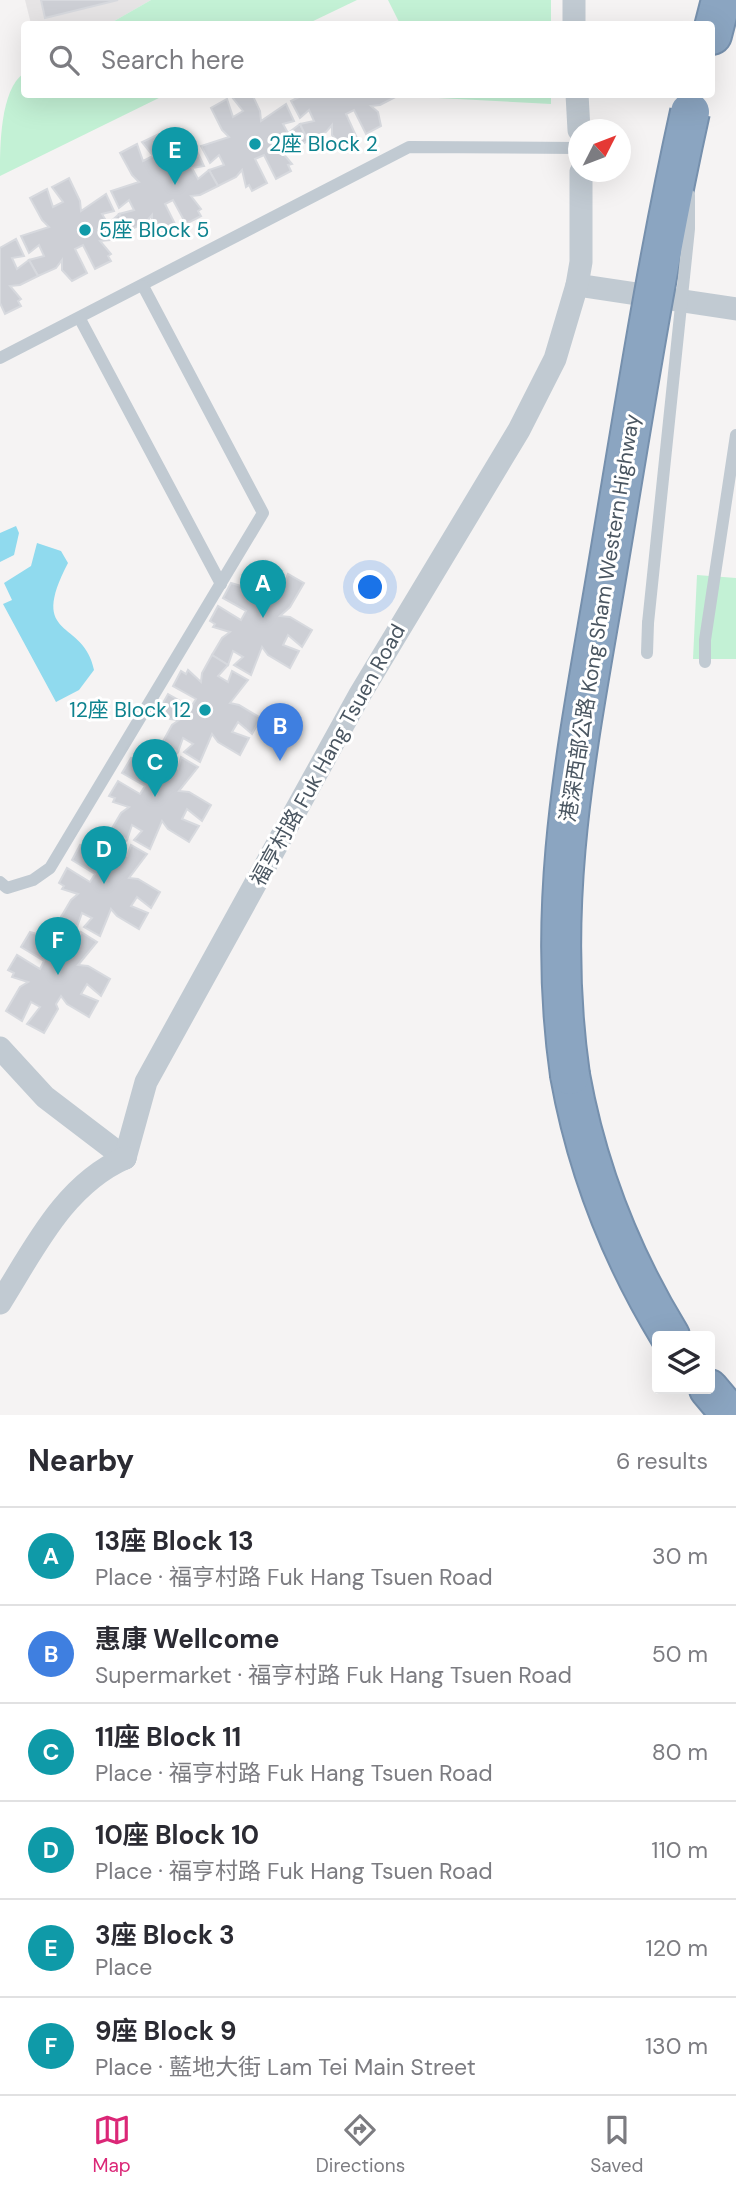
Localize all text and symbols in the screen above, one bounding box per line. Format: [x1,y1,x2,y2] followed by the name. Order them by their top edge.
[21,21,715,98] search box
[45,41,83,79] icon: search
[101,43,244,77] text: Search here
[568,119,631,182] north arrow
[152,127,198,185] pin: E
[269,130,378,158] place label: 2座 Block 2
[247,136,263,152] marker: 2座 Block 2
[99,216,209,244] place label: 5座 Block 5
[77,222,93,238] marker: 5座 Block 5
[554,412,646,824] street label: 港深西部公路 Kong Sham Western Highway
[240,560,286,618] pin: A
[353,570,387,604] your location
[244,619,412,891] street label: 福亨村路 Fuk Hang Tsuen Road
[69,696,191,724] place label: 12座 Block 12
[197,702,213,718] marker: 12座 Block 12
[257,703,303,761] pin: B
[132,739,178,797] pin: C
[81,826,127,884] pin: D
[35,917,81,975] pin: F
[652,1331,715,1394] map controls
[652,1331,715,1394] button: layers
[28,1441,134,1480] text: Nearby
[616,1446,708,1476] text: 6 results
[95,1524,254,1558] text: 13座 Block 13
[43,1541,59,1571] text: A
[652,1541,708,1571] text: 30 m
[95,1562,493,1592] text: Place · 福亨村路 Fuk Hang Tsuen Road
[95,1622,279,1656] text: 惠康 Wellcome
[44,1639,58,1669] text: B
[652,1639,708,1669] text: 50 m
[95,1660,572,1690] text: Supermarket · 福亨村路 Fuk Hang Tsuen Road
[95,1720,241,1754] text: 11座 Block 11
[43,1737,59,1767] text: C
[652,1737,708,1767] text: 80 m
[95,1758,493,1788] text: Place · 福亨村路 Fuk Hang Tsuen Road
[95,1818,259,1852] text: 10座 Block 10
[43,1835,59,1865] text: D
[651,1835,708,1865] text: 110 m
[95,1856,493,1886] text: Place · 福亨村路 Fuk Hang Tsuen Road
[95,1918,235,1952] text: 3座 Block 3
[44,1933,58,1963] text: E
[645,1933,708,1963] text: 120 m
[95,1952,152,1982] text: Place
[95,2014,236,2048] text: 9座 Block 9
[45,2031,57,2061] text: F
[645,2031,708,2061] text: 130 m
[95,2052,476,2082] text: Place · 藍地大街 Lam Tei Main Street
[93,2111,131,2178] tab: Map
[316,2111,405,2178] tab: Directions
[590,2111,643,2178] tab: Saved

